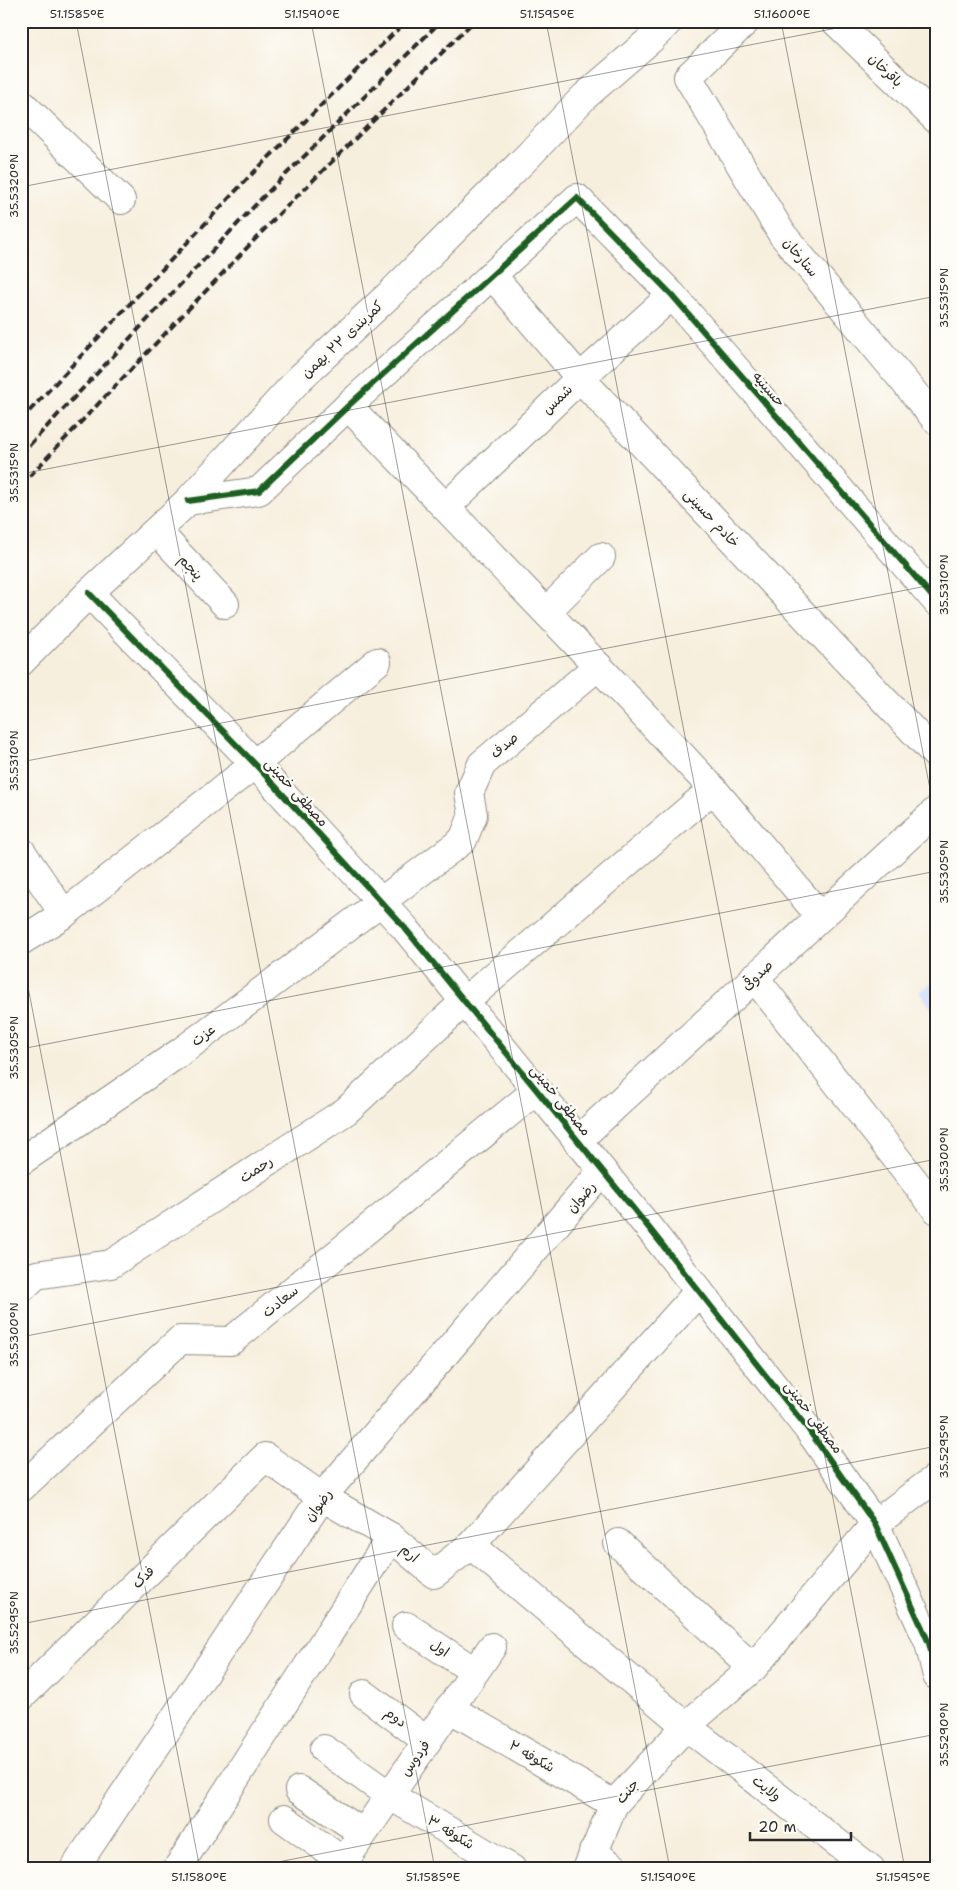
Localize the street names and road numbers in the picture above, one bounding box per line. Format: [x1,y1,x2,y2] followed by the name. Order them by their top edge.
[865,49,907,91] street label: باقرخان
[779,234,823,280] street label: ستارخان
[297,296,387,382] street label: کمربندی ۲۲ بهمن
[749,368,789,410] street label: حسینیه
[538,380,576,418] street label: شمس
[678,485,744,553] street label: خادم حسینی
[173,551,207,585] street label: پنجم
[486,728,522,762] street label: صدف
[261,754,333,830] street label: مصطفی خمینی
[738,956,777,995] street label: صدوقی
[187,1020,219,1050] street label: عزت
[527,1061,595,1139] street label: مصطفی خمینی
[236,1152,276,1186] street label: رحمت
[562,1178,600,1216] street label: رضوان
[258,1281,302,1321] street label: سعادت
[781,1377,847,1457] street label: مصطفی خمینی
[300,1485,336,1525] street label: رضوان
[396,1540,423,1568] street label: ارم
[128,1562,158,1592] street label: فدک
[427,1635,453,1661] street label: اول
[380,1703,410,1733] street label: دوم
[396,1736,434,1780] street label: فردوس
[506,1736,558,1776] street label: شکوفه ۲
[749,1771,785,1805] street label: ولایت
[611,1775,643,1807] street label: جنت
[424,1811,478,1853] street label: شکوفه ۳

